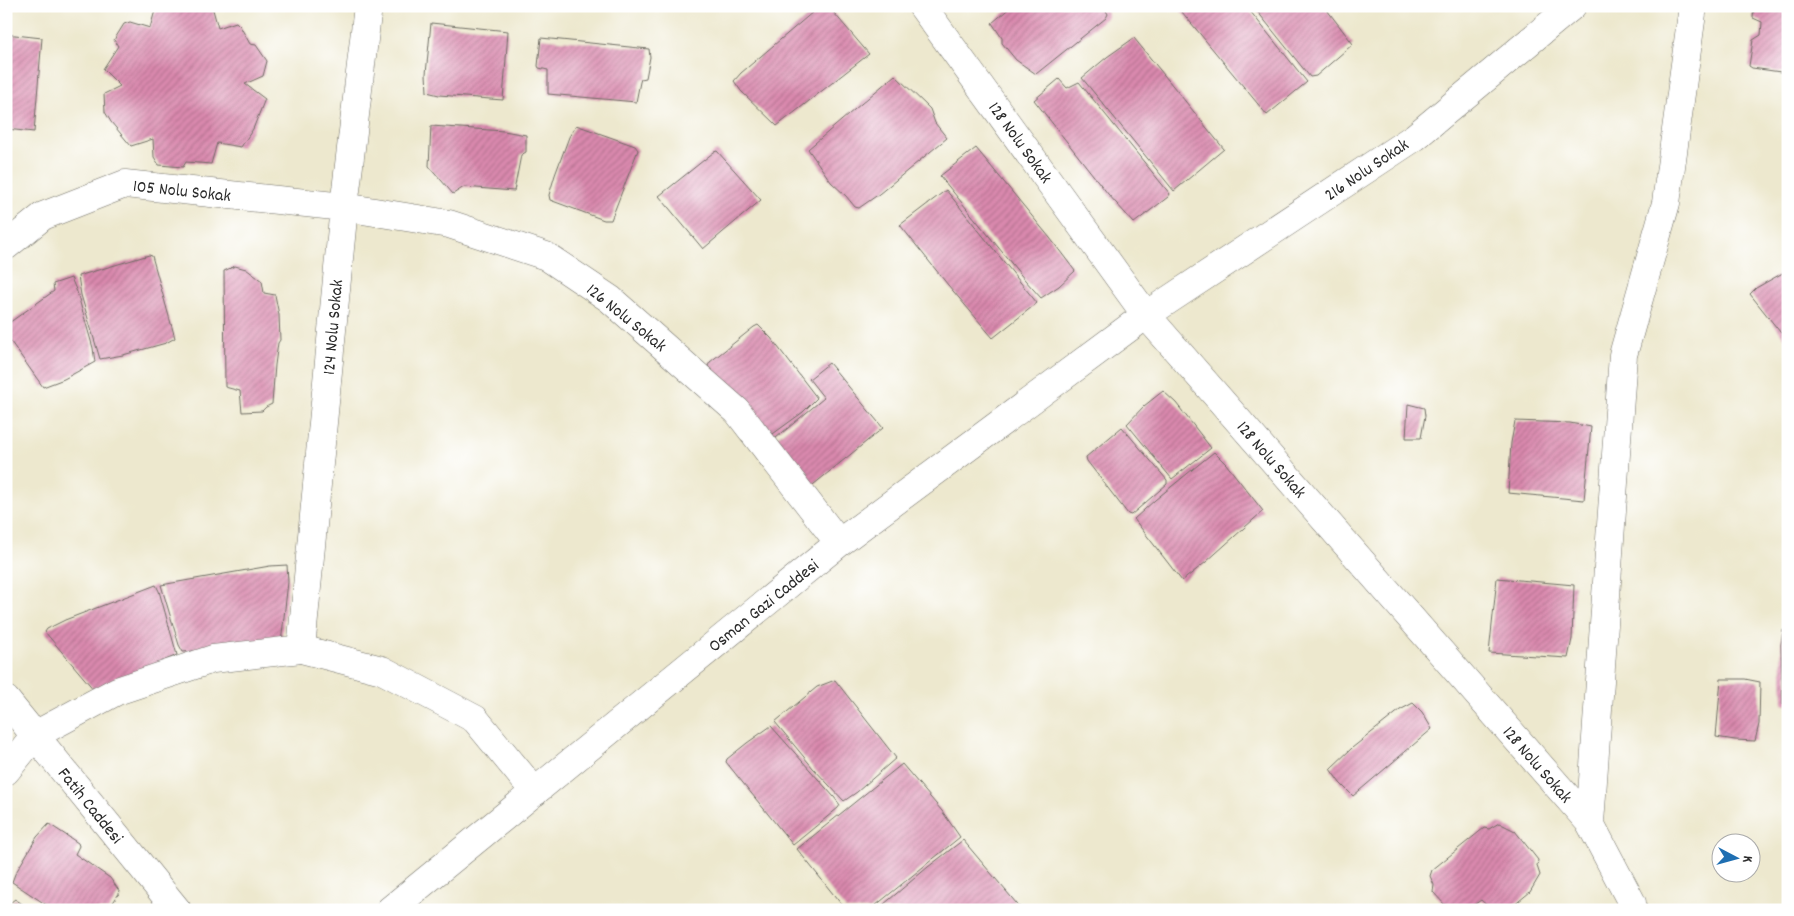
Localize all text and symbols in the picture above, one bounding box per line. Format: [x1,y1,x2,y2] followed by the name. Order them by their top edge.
[981,98,1057,189] street label: 128 Nolu Sokak
[1320,134,1415,209] street label: 216 Nolu Sokak
[131,175,232,210] street label: 105 Nolu Sokak
[318,278,351,376] street label: 124 Nolu Sokak
[580,279,671,359] street label: 126 Nolu Sokak
[1229,416,1311,505] street label: 128 Nolu Sokak
[704,554,825,659] street label: Osman Gazi Caddesi
[1495,721,1577,810] street label: 128 Nolu Sokak
[50,763,128,850] street label: Fatih Caddesi
[1712,834,1762,884] north arrow
[1737,855,1757,864] text: K

